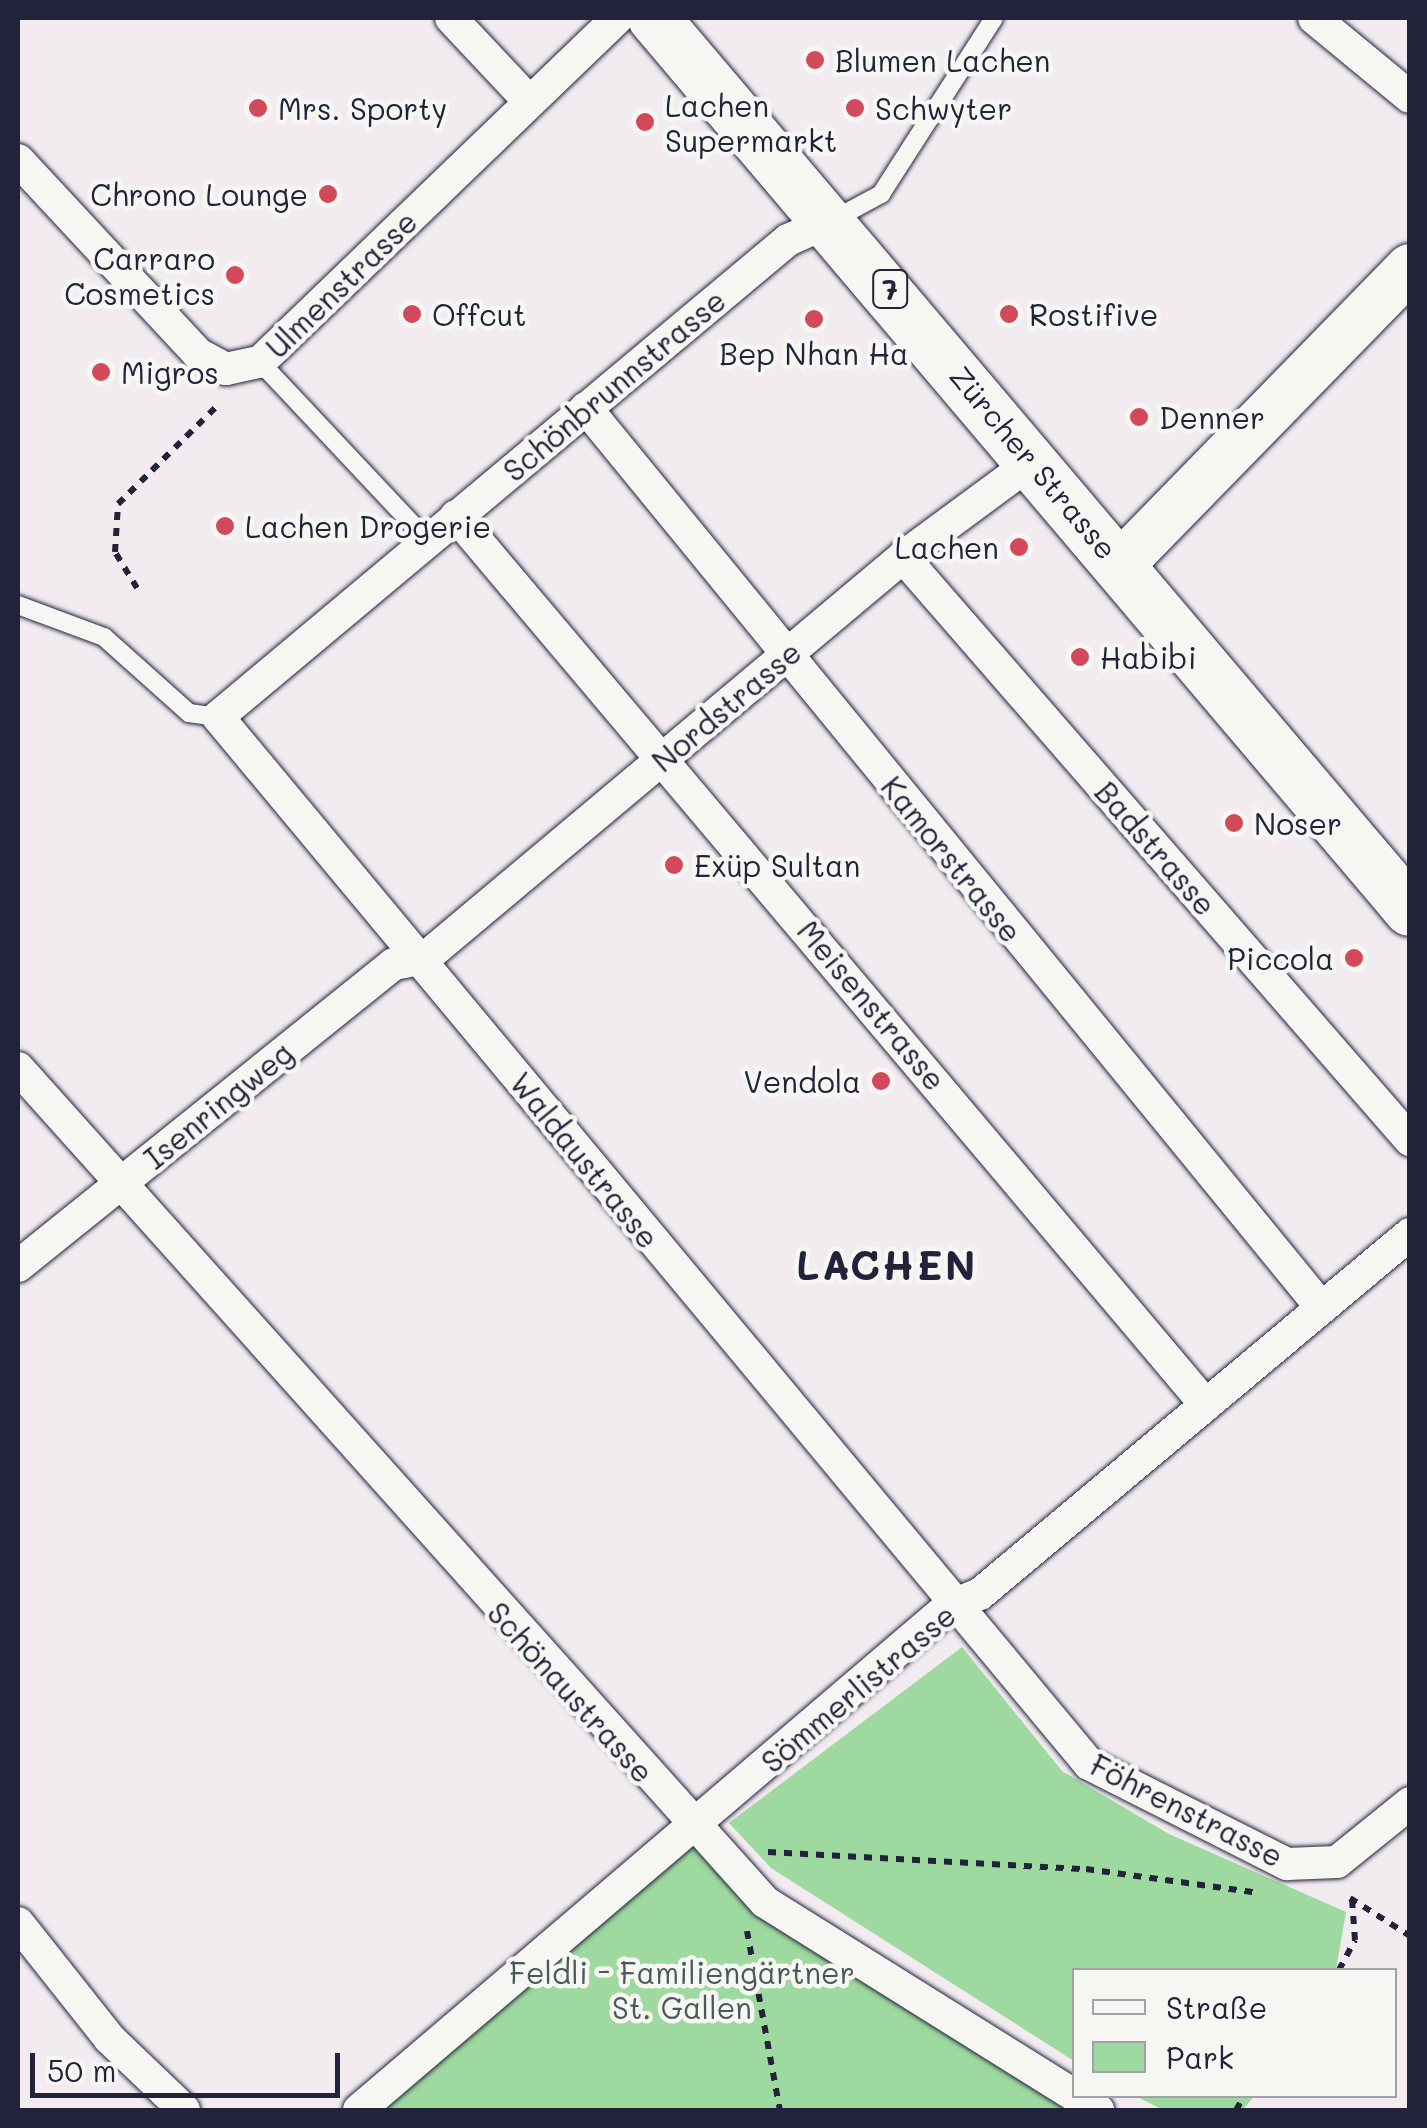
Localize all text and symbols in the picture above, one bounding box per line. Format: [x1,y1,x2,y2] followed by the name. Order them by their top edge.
[835,42,1050,78] place label: Blumen Lachen
[804,49,826,71] marker: Blumen Lachen
[665,87,837,158] place label: Lachen Supermarkt
[278,90,447,126] place label: Mrs. Sporty
[875,90,1012,126] place label: Schwyter
[247,97,269,119] marker: Mrs. Sporty
[844,97,866,119] marker: Schwyter
[634,111,656,133] marker: Lachen Supermarkt
[90,176,308,212] place label: Chrono Lounge
[317,183,339,205] marker: Chrono Lounge
[258,203,424,365] street label: Ulmenstrasse
[64,240,215,310] place label: Carraro Cosmetics
[224,264,246,286] marker: Carraro Cosmetics
[870,266,910,312] road number: 7
[496,282,732,488] street label: Schönbrunnstrasse
[432,296,526,332] place label: Offcut
[1029,296,1158,332] place label: Rostifive
[401,303,423,325] marker: Offcut
[998,303,1020,325] marker: Rostifive
[803,308,825,330] marker: Bep Nhan Ha
[719,335,909,371] place label: Bep Nhan Ha
[121,354,219,390] place label: Migros
[943,358,1125,566] street label: Zürcher Strasse
[90,361,112,383] marker: Migros
[1159,399,1265,435] place label: Denner
[1128,406,1150,428] marker: Denner
[245,508,491,544] place label: Lachen Drogerie
[214,515,236,537] marker: Lachen Drogerie
[895,529,999,565] place label: Lachen
[1008,536,1030,558] marker: Lachen
[644,633,808,779] street label: Nordstrasse
[1100,639,1197,675] place label: Habibi
[1069,646,1091,668] marker: Habibi
[874,769,1030,949] street label: Kamorstrasse
[1088,774,1224,922] street label: Badstrasse
[1254,805,1342,841] place label: Noser
[1223,812,1245,834] marker: Noser
[694,847,860,883] place label: Exüp Sultan
[663,854,685,876] marker: Exüp Sultan
[790,913,954,1097] street label: Meisenstrasse
[1227,940,1334,976] place label: Piccola
[1343,947,1365,969] marker: Piccola
[137,1034,299,1176] street label: Isenringweg
[743,1063,861,1099] place label: Vendola
[503,1065,667,1255] street label: Waldaustrasse
[870,1070,892,1092] marker: Vendola
[796,1240,978,1288] district label: LACHEN
[481,1594,661,1790] street label: Schönaustrasse
[754,1596,962,1780] street label: Sömmerlistrasse
[1085,1746,1289,1874] street label: Föhrenstrasse
[509,1954,855,2024] park label: Feldli - Familiengärtner St. Gallen
[1072,1968,1397,2098] legend
[1166,1987,1267,2027] text: Straße
[35,2033,345,2095] scale bar
[1166,2037,1234,2077] text: Park
[47,2050,117,2090] text: 50 m

